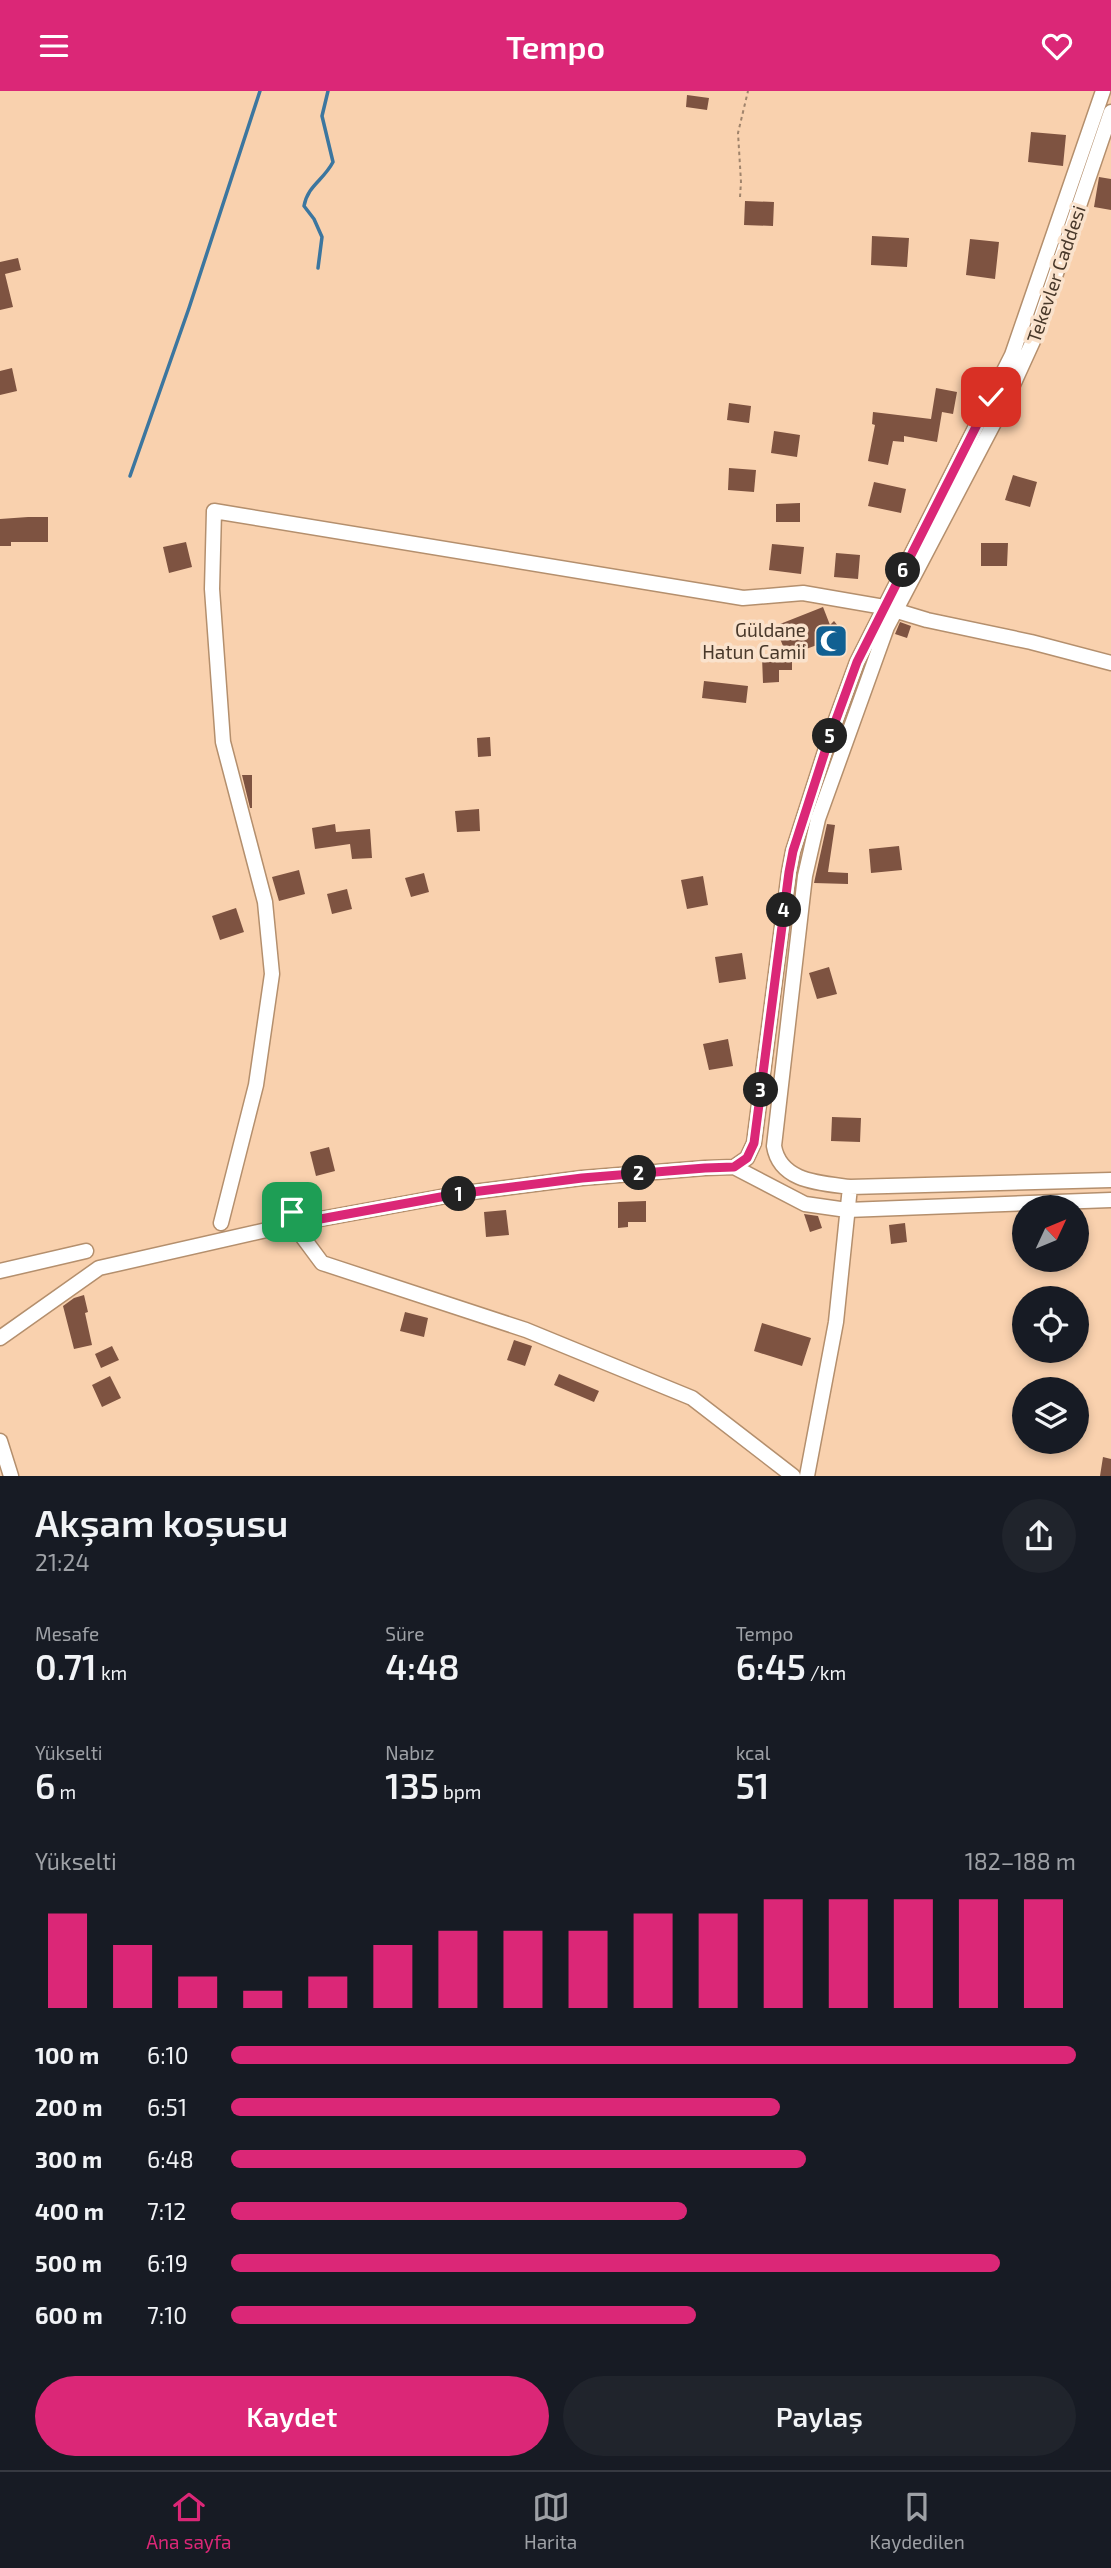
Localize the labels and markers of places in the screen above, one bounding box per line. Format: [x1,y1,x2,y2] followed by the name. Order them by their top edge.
[961,367,1021,427] pin
[886,553,920,587] pin: 6
[702,618,806,663] place label: Güldane Hatun Camii
[812,622,850,660] mosque icon: Güldane Hatun Camii
[812,719,848,753] pin: 5
[766,893,802,927] pin: 4
[744,1073,778,1107] pin: 3
[622,1155,656,1191] pin: 2
[442,1177,476,1211] pin: 1
[262,1182,322,1242] pin

